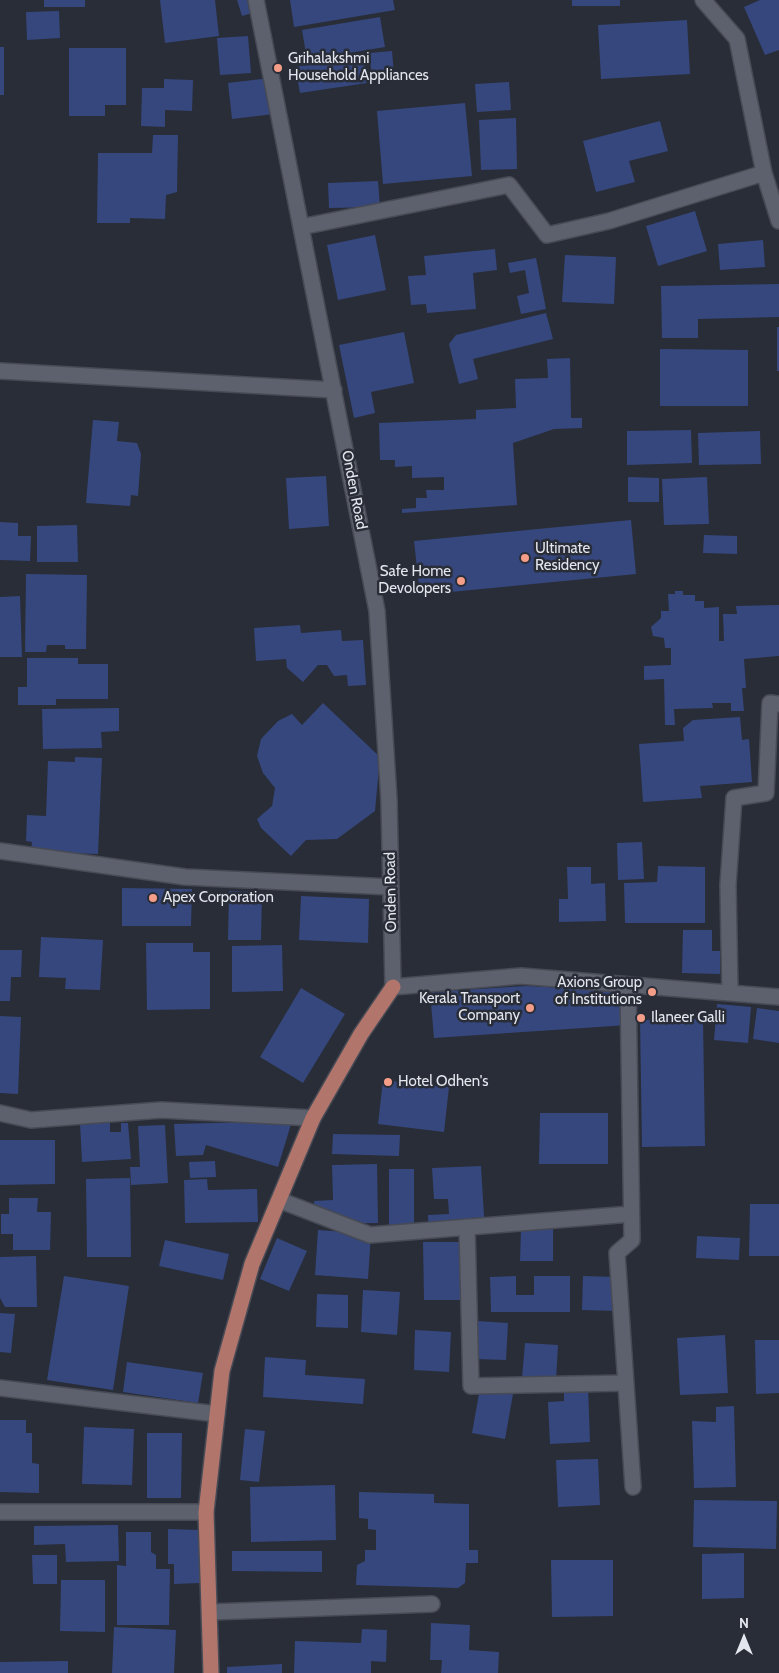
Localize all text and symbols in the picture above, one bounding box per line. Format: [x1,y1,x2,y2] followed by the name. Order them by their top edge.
[288,50,429,85] place label: Grihalakshmi Household Appliances
[272,62,284,74] marker: Grihalakshmi Household Appliances
[338,449,370,531] street label: Onden Road
[535,540,600,575] place label: Ultimate Residency
[519,552,531,564] marker: Ultimate Residency
[378,563,451,598] place label: Safe Home Devolopers
[455,575,467,587] marker: Safe Home Devolopers
[381,852,401,932] street label: Onden Road
[163,889,274,907] place label: Apex Corporation
[147,892,159,904] marker: Apex Corporation
[555,974,642,1009] place label: Axions Group of Institutions
[646,986,658,998] marker: Axions Group of Institutions
[419,990,520,1025] place label: Kerala Transport Company
[524,1002,536,1014] marker: Kerala Transport Company
[651,1009,725,1027] place label: Ilaneer Galli
[635,1012,647,1024] marker: Ilaneer Galli
[398,1073,488,1091] place label: Hotel Odhen's
[382,1076,394,1088] marker: Hotel Odhen's
[719,1613,769,1663] north arrow
[739,1614,749,1632] text: N

